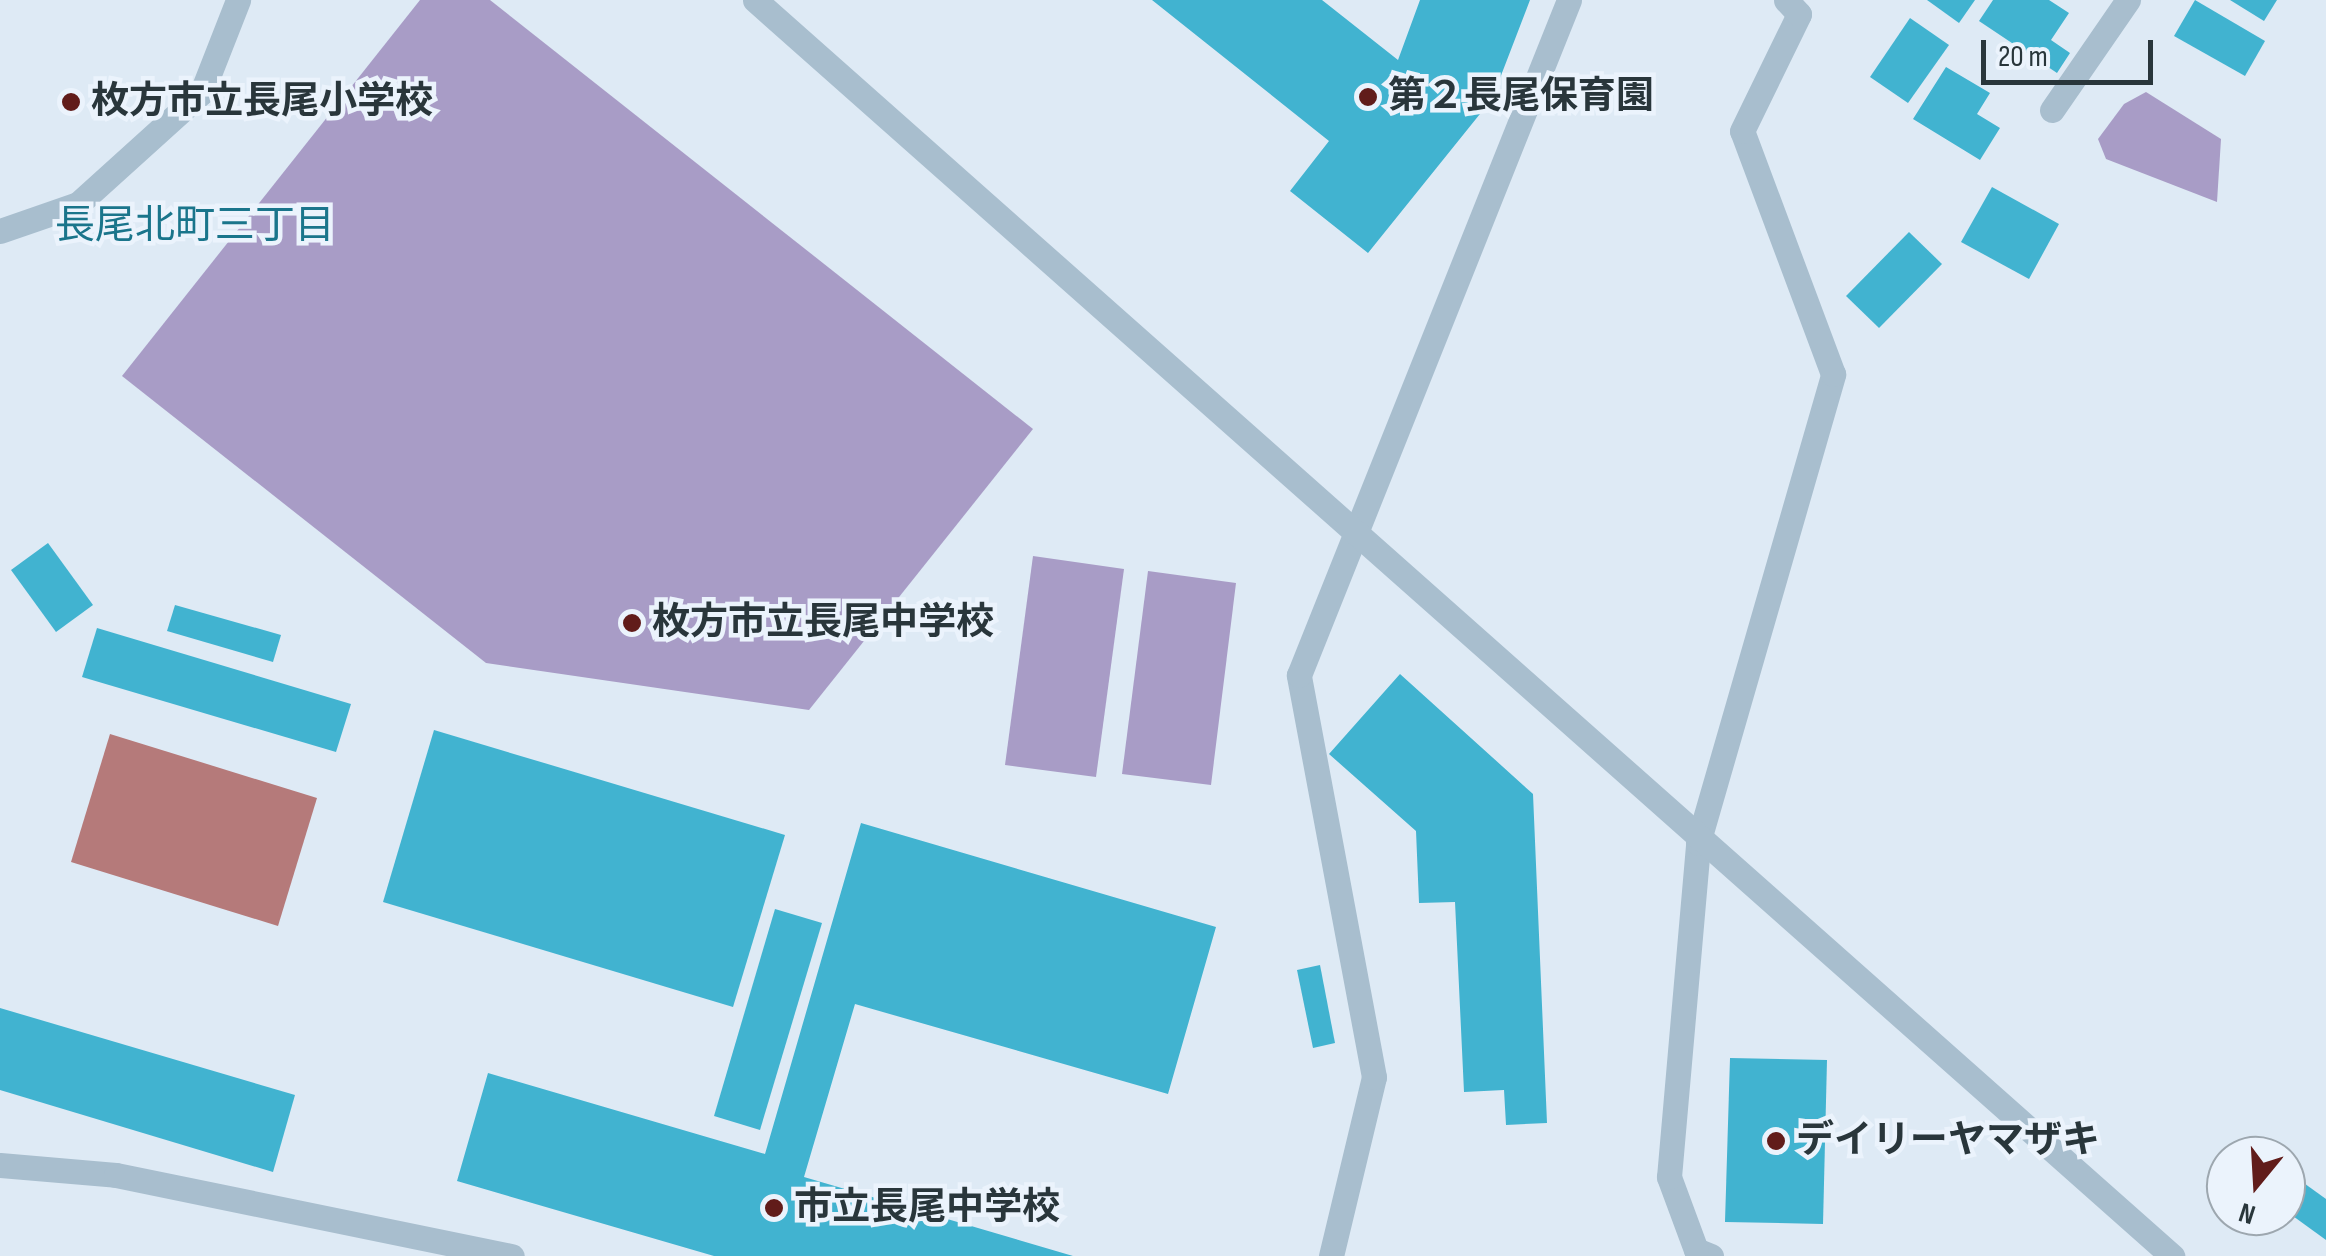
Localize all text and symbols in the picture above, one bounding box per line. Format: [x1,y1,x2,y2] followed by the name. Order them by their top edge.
[1986,20,2158,82] scale bar
[1998,39,2048,75] text: 20 m
[1388,74,1654,120] place label: 第２長尾保育園
[91,79,433,125] place label: 枚方市立長尾小学校
[1357,86,1379,108] marker: 第２長尾保育園
[60,91,82,113] marker: 枚方市立長尾小学校
[55,202,335,250] district label: 長尾北町三丁目
[652,600,994,646] place label: 枚方市立長尾中学校
[621,612,643,634] marker: 枚方市立長尾中学校
[1796,1118,2100,1164] place label: デイリーヤマザキ
[1765,1130,1787,1152] marker: デイリーヤマザキ
[2206,1136,2306,1236] north arrow
[794,1185,1060,1231] place label: 市立長尾中学校
[2235,1195,2259,1231] text: N
[763,1197,785,1219] marker: 市立長尾中学校

